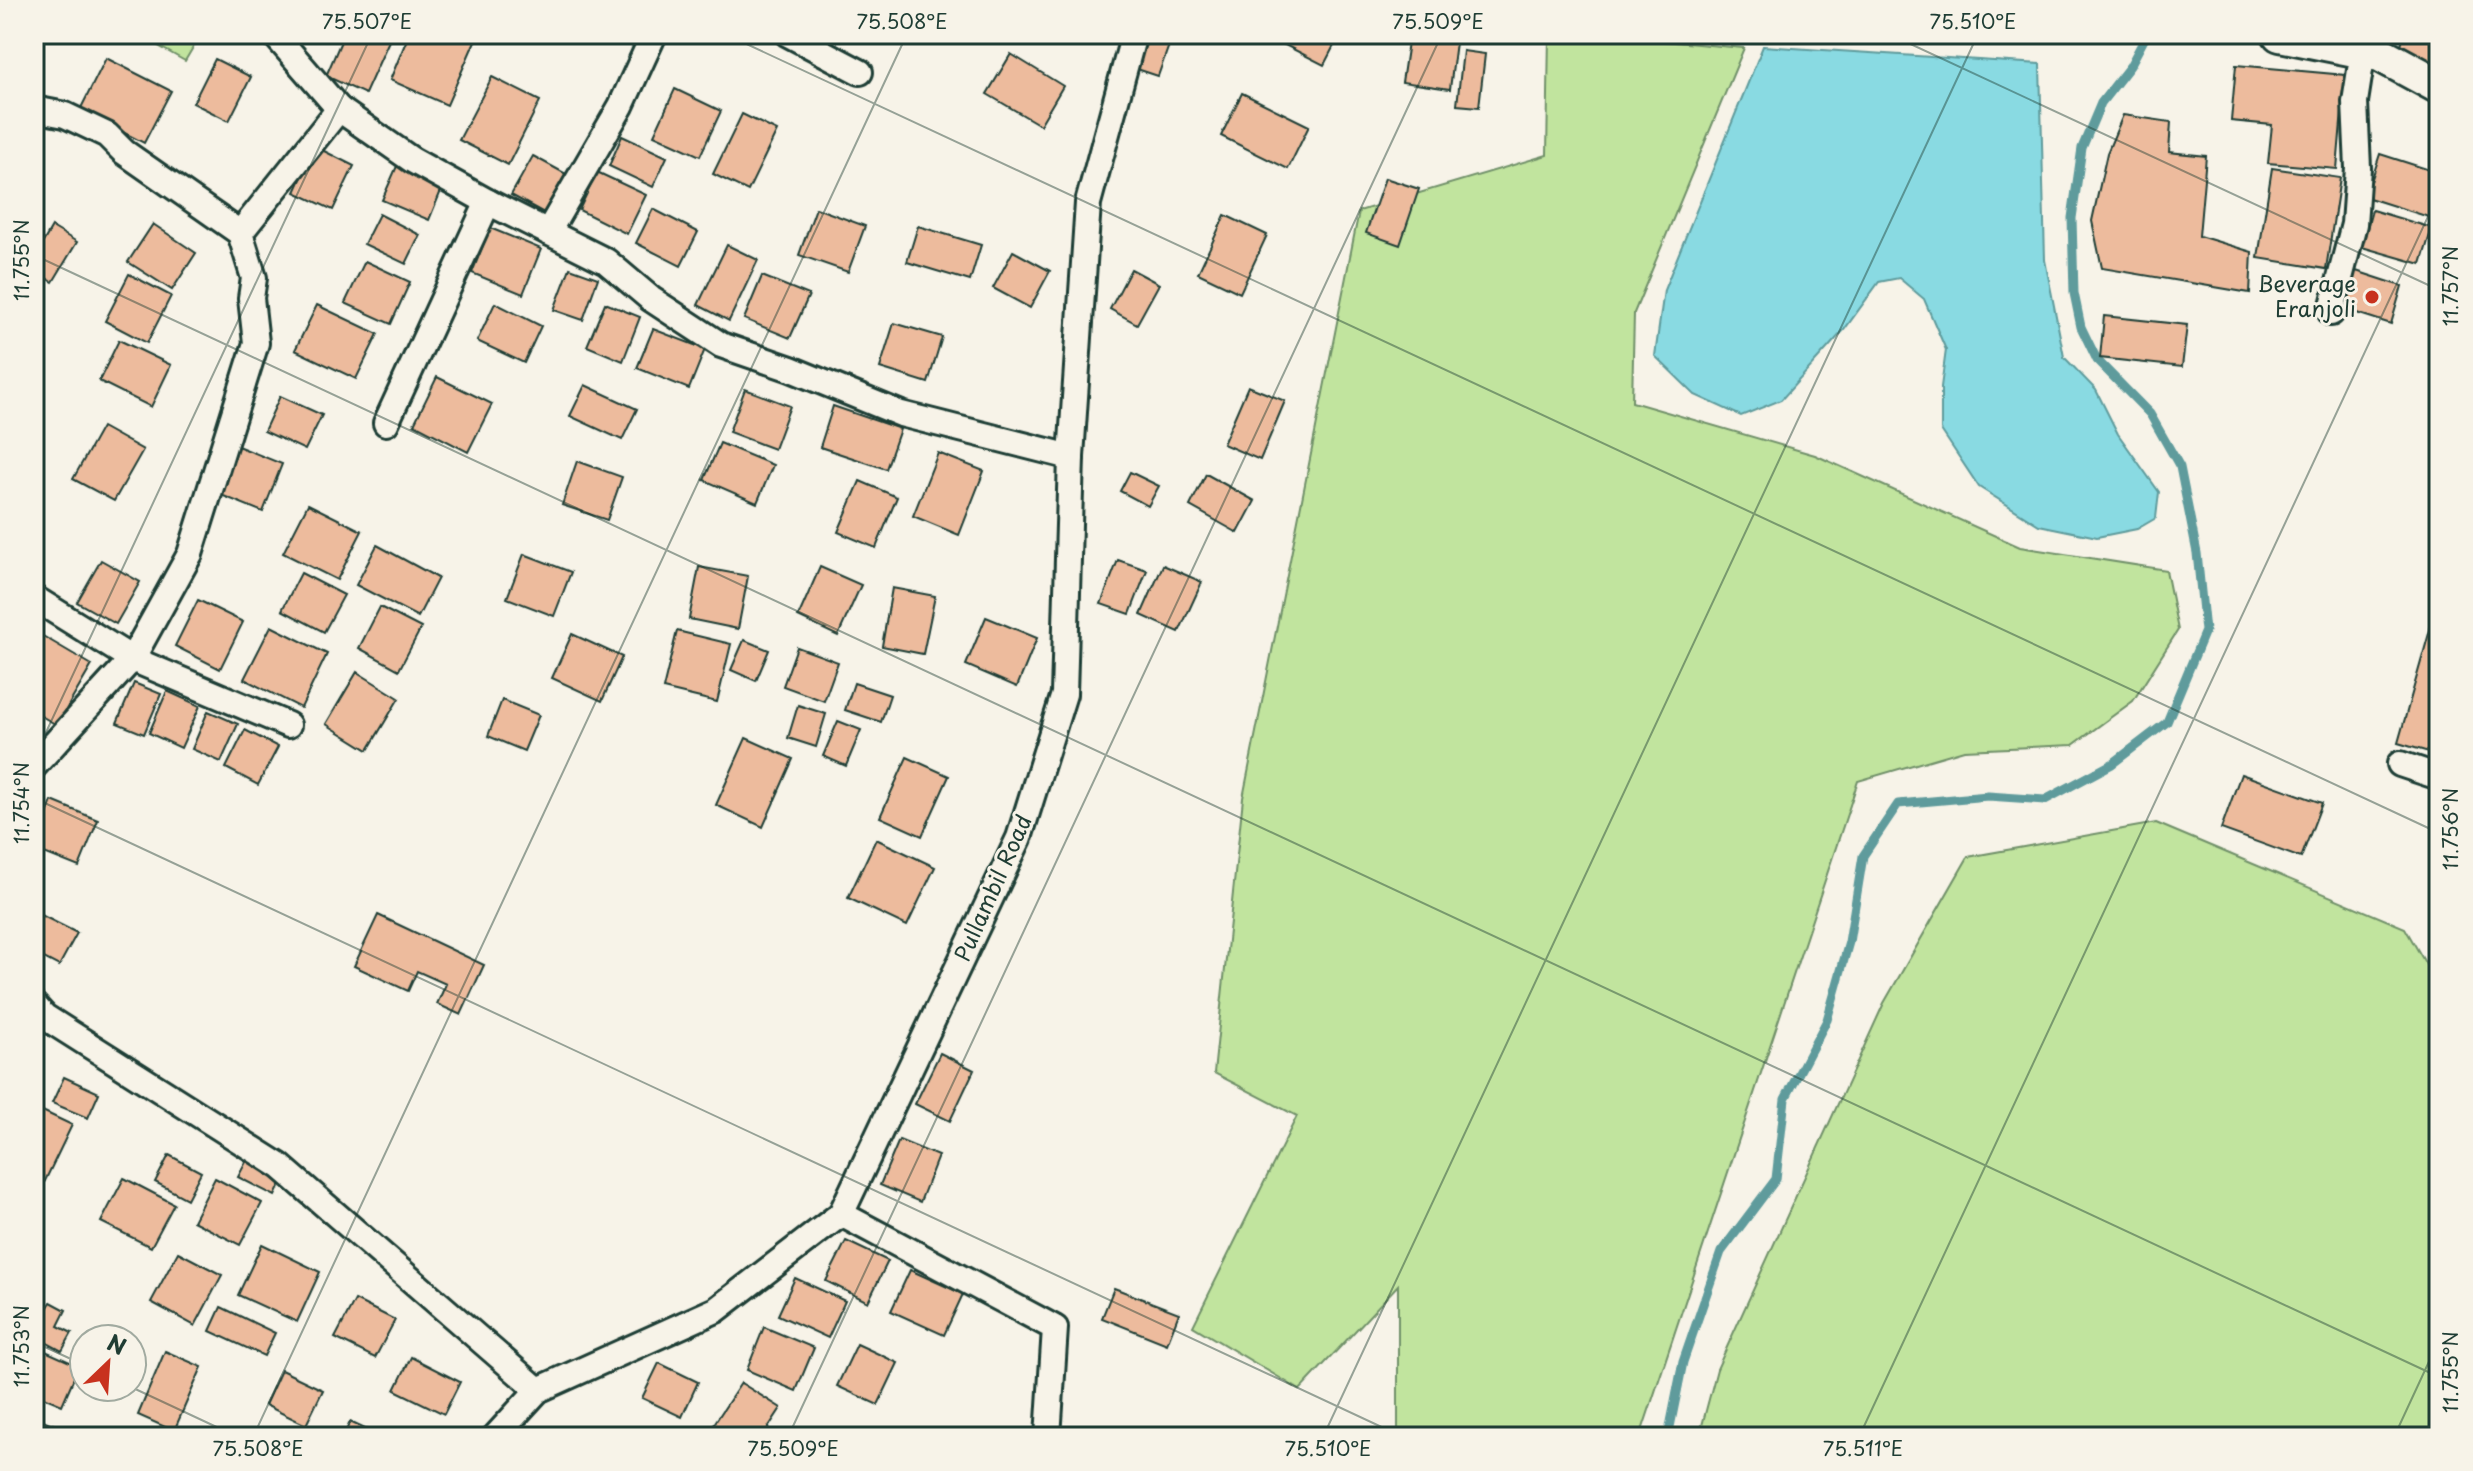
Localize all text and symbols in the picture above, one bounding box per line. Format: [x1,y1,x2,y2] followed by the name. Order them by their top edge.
[322,6,412,36] text: 75.507°E
[856,6,948,36] text: 75.508°E
[1392,6,1484,36] text: 75.509°E
[1930,6,2016,36] text: 75.510°E
[6,219,36,301] text: 11.755°N
[2435,246,2465,326] text: 11.757°N
[2257,266,2356,324] place label: Beverage Eranjoli
[2363,288,2381,306] marker: Beverage Eranjoli
[6,762,36,844] text: 11.754°N
[2435,788,2465,870] text: 11.756°N
[944,809,1039,966] street label: Pullambil Road
[6,1305,36,1387] text: 11.753°N
[68,1323,148,1403] north arrow
[102,1325,132,1362] text: N
[2435,1331,2465,1413] text: 11.755°N
[212,1433,304,1463] text: 75.508°E
[747,1433,839,1463] text: 75.509°E
[1285,1433,1371,1463] text: 75.510°E
[1823,1433,1903,1463] text: 75.511°E

